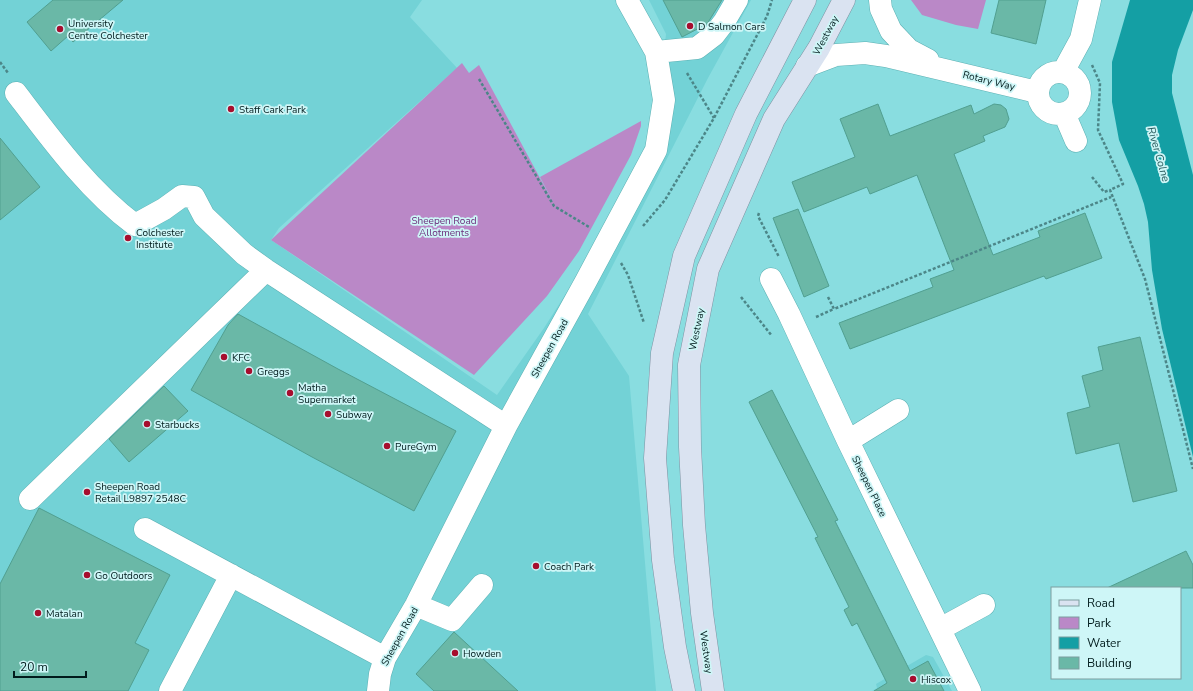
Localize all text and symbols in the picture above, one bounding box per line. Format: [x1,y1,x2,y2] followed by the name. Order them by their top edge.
[810,13,843,58] street label: Westway
[68,17,148,43] place label: University Centre Colchester
[698,20,765,34] place label: D Salmon Cars
[685,21,695,31] marker: D Salmon Cars
[55,24,65,34] marker: University Centre Colchester
[961,68,1017,94] street label: Rotary Way
[239,103,307,117] place label: Staff Cark Park
[226,104,236,114] marker: Staff Cark Park
[1144,125,1174,184] water label: River Colne
[411,214,477,240] park label: Sheepen Road Allotments
[136,226,184,252] place label: Colchester Institute
[123,233,133,243] marker: Colchester Institute
[686,306,708,352] street label: Westway
[528,316,572,380] street label: Sheepen Road
[232,351,251,365] place label: KFC
[219,352,229,362] marker: KFC
[257,365,290,379] place label: Greggs
[244,366,254,376] marker: Greggs
[298,381,356,407] place label: Matha Supermarket
[285,388,295,398] marker: Matha Supermarket
[336,408,373,422] place label: Subway
[323,409,333,419] marker: Subway
[155,418,199,432] place label: Starbucks
[142,419,152,429] marker: Starbucks
[395,440,437,454] place label: PureGym
[382,441,392,451] marker: PureGym
[848,454,890,519] street label: Sheepen Place
[95,480,187,506] place label: Sheepen Road Retail L9897 2548C
[82,487,92,497] marker: Sheepen Road Retail L9897 2548C
[544,560,595,574] place label: Coach Park
[531,561,541,571] marker: Coach Park
[95,569,153,583] place label: Go Outdoors
[82,570,92,580] marker: Go Outdoors
[1051,587,1181,679] legend
[1087,595,1115,611] text: Road
[378,604,422,668] street label: Sheepen Road
[46,607,83,621] place label: Matalan
[33,608,43,618] marker: Matalan
[1087,615,1112,631] text: Park
[696,630,716,675] street label: Westway
[1087,635,1121,651] text: Water
[463,647,501,661] place label: Howden
[450,648,460,658] marker: Howden
[14,653,86,679] scale bar
[1087,655,1132,671] text: Building
[20,659,48,675] text: 20 m
[921,673,952,687] place label: Hiscox
[908,674,918,684] marker: Hiscox

